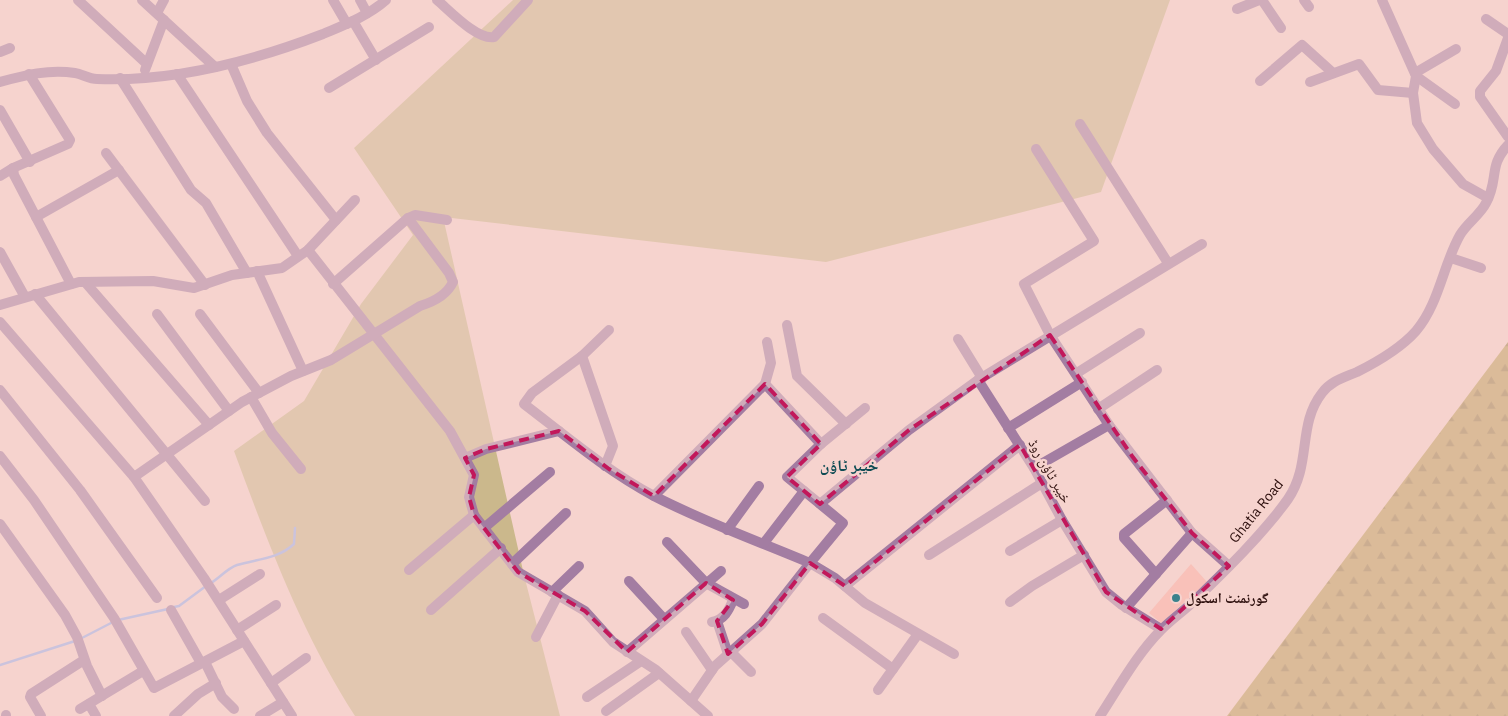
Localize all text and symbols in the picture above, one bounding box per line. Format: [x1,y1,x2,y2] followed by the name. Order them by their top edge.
[1024,436,1076,506] street label: خیبر ٹاؤن روڈ
[820,455,878,475] district label: خیبر ٹاؤن
[1225,476,1287,546] street label: Ghatia Road
[1186,589,1269,607] place label: گورنمنٹ اسکول
[1170,592,1182,604] marker: گورنمنٹ اسکول

